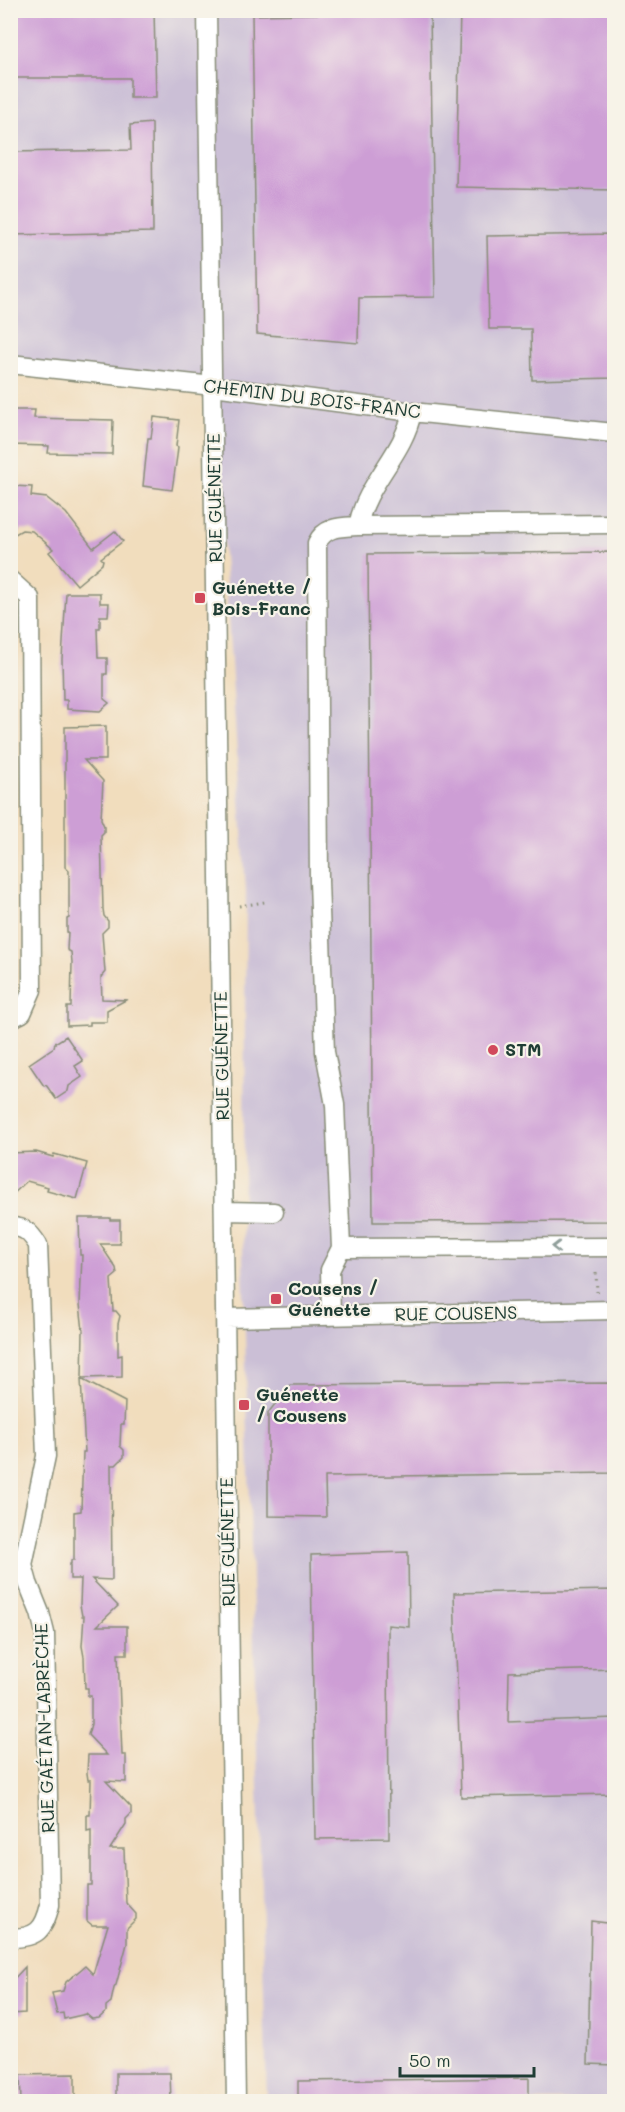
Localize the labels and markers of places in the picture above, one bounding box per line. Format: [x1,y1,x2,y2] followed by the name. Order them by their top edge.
[212,575,312,620] place label: Guénette / Bois-Franc
[193,591,207,605] marker: Guénette / Bois-Franc
[505,1037,541,1061] place label: STM
[486,1043,500,1057] marker: STM
[288,1276,379,1321] place label: Cousens / Guénette
[269,1292,283,1306] marker: Cousens / Guénette
[256,1382,347,1427] place label: Guénette / Cousens
[237,1398,251,1412] marker: Guénette / Cousens

